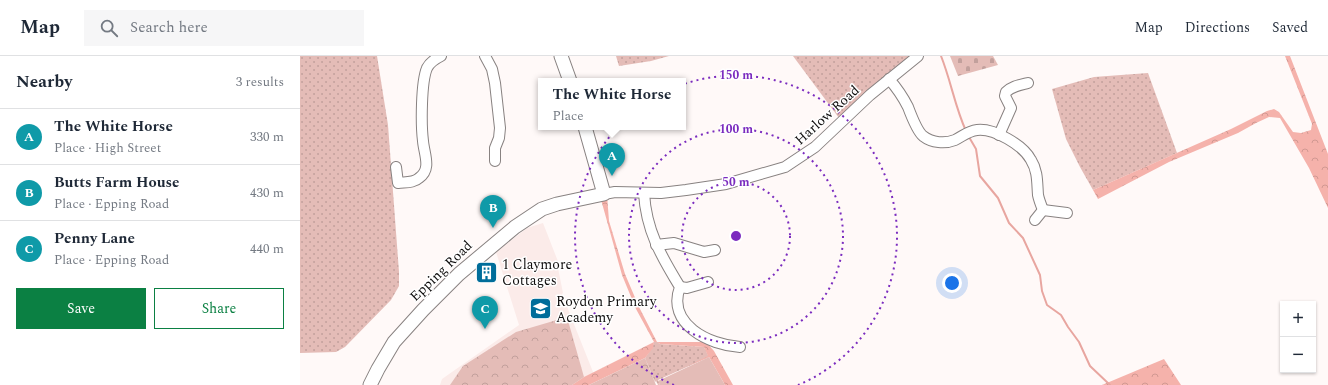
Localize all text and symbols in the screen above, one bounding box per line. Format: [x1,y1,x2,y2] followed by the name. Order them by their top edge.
[84,10,364,46] search box
[20,13,60,42] text: Map
[130,16,208,39] text: Search here
[98,17,120,39] icon: search
[1135,17,1163,38] text: Map
[1185,17,1250,38] text: Directions
[1272,17,1308,38] text: Saved
[719,66,753,85] text: 150 m
[16,69,72,95] text: Nearby
[236,72,284,92] text: 3 results
[538,78,686,130] popup
[790,80,864,150] street label: Harlow Road
[553,83,671,106] text: The White Horse
[553,106,584,126] text: Place
[54,115,173,138] text: The White Horse
[719,120,753,139] text: 100 m
[24,127,34,147] text: A
[250,127,284,147] text: 330 m
[54,138,161,158] text: Place · High Street
[599,143,625,176] pin: A
[54,171,180,194] text: Butts Farm House
[722,173,750,192] text: 50 m
[24,183,34,203] text: B
[250,183,284,203] text: 430 m
[54,194,169,214] text: Place · Epping Road
[480,195,506,228] pin: B
[54,227,135,250] text: Penny Lane
[729,229,743,243] centre of rings
[405,235,477,306] street label: Epping Road
[24,239,34,259] text: C
[250,239,284,259] text: 440 m
[54,250,169,270] text: Place · Epping Road
[502,254,572,291] place label: 1 Claymore Cottages
[474,259,500,285] building icon: 1 Claymore Cottages
[942,273,962,293] your location
[16,288,146,329] button: Save
[154,288,284,329] button: Share
[556,291,658,328] place label: Roydon Primary Academy
[472,296,498,329] pin: C
[528,296,554,322] school or university icon: Roydon Primary Academy
[1280,301,1316,373] map controls
[1280,301,1316,337] button: +
[1280,337,1316,373] button: −

